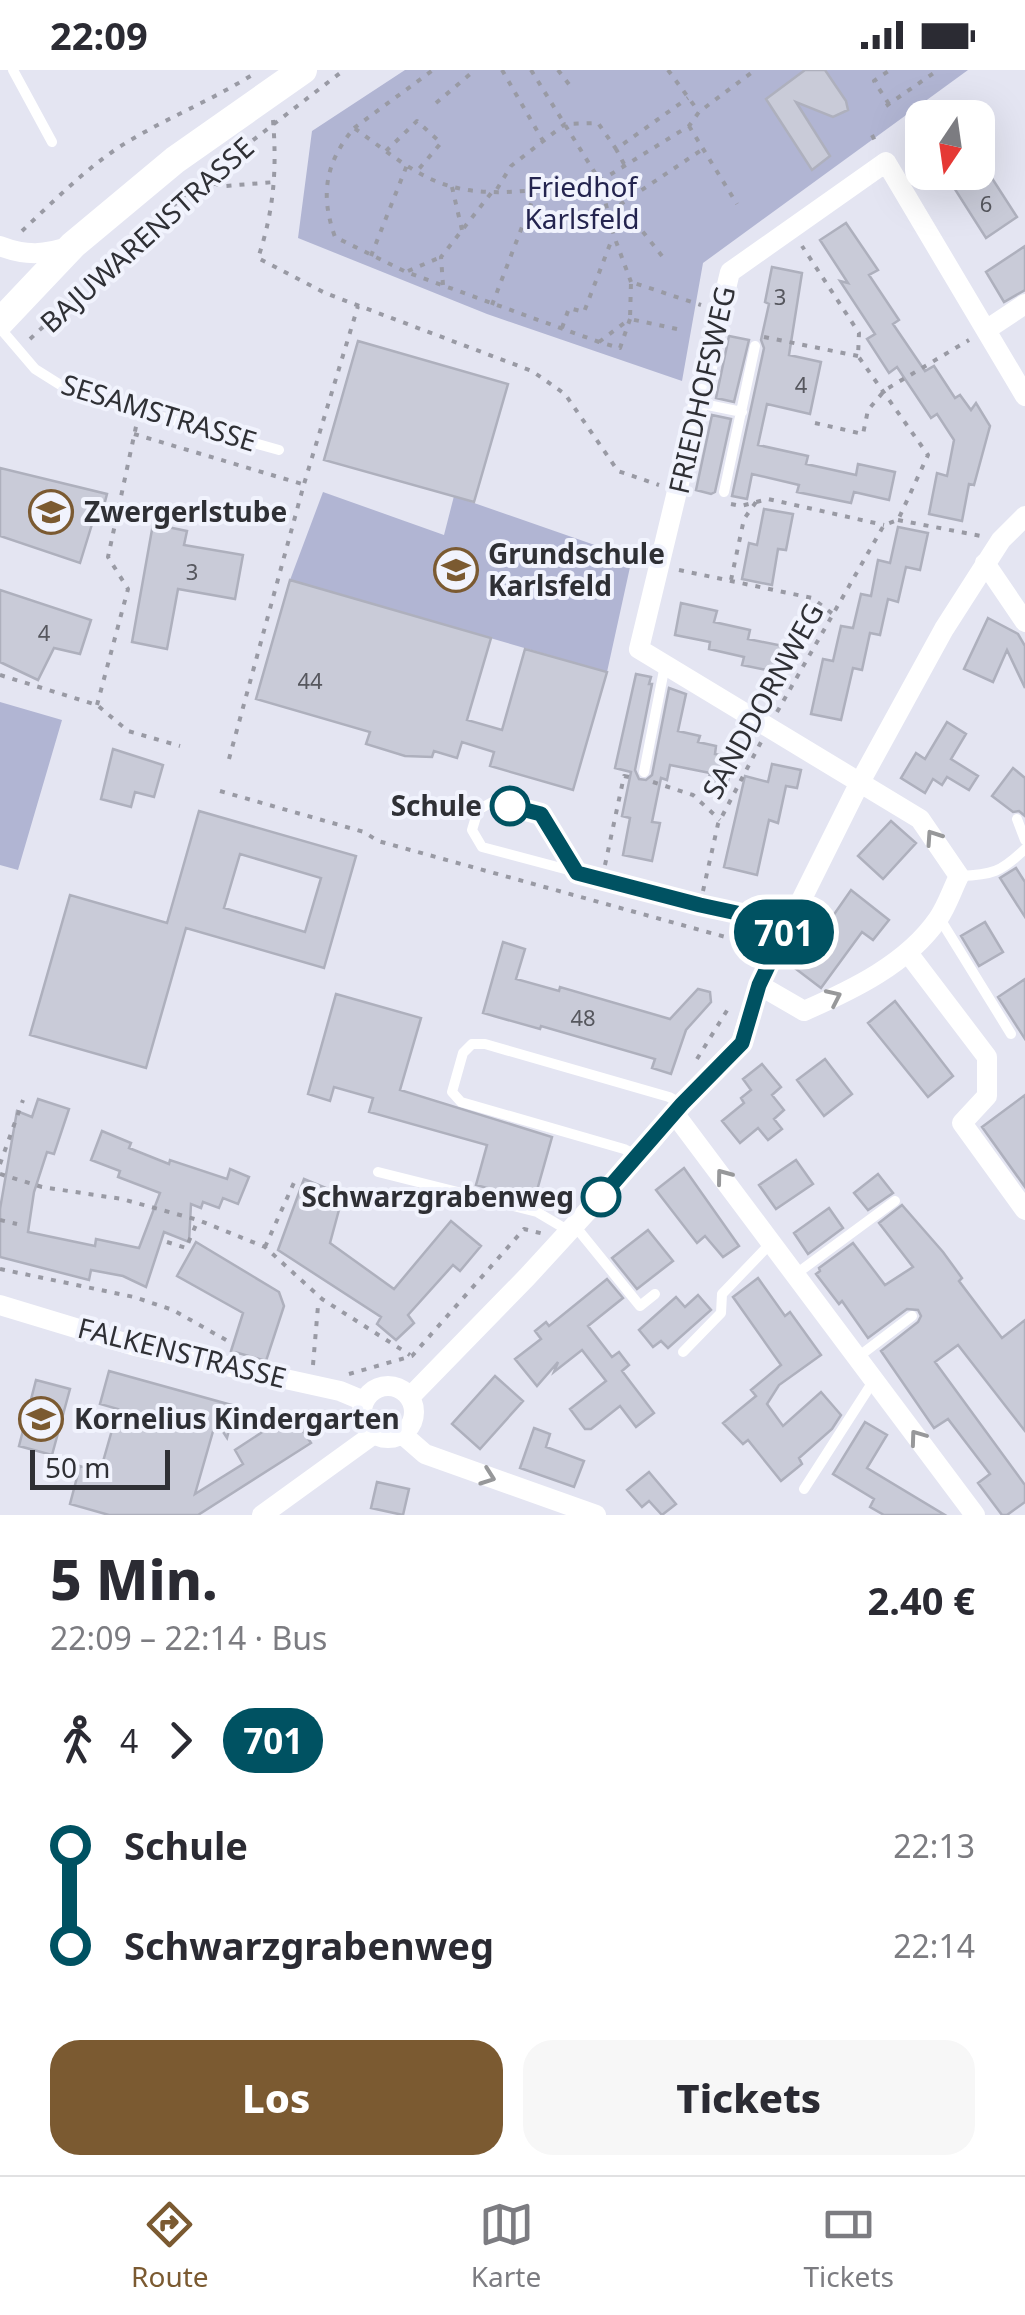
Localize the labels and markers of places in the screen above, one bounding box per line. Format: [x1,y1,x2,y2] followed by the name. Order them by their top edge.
[28,489,74,535] school or university icon: Zwergerlstube
[84,492,287,530] place label: Zwergerlstube
[488,534,665,604] place label: Grundschule Karlsfeld
[433,547,479,593] school or university icon: Grundschule Karlsfeld
[391,786,482,824] place label: Schule
[491,787,529,825] marker: Schule
[301,1177,574,1215] place label: Schwarzgrabenweg
[582,1178,620,1216] marker: Schwarzgrabenweg
[18,1396,64,1442] school or university icon: Kornelius Kindergarten
[74,1399,400,1437] place label: Kornelius Kindergarten

